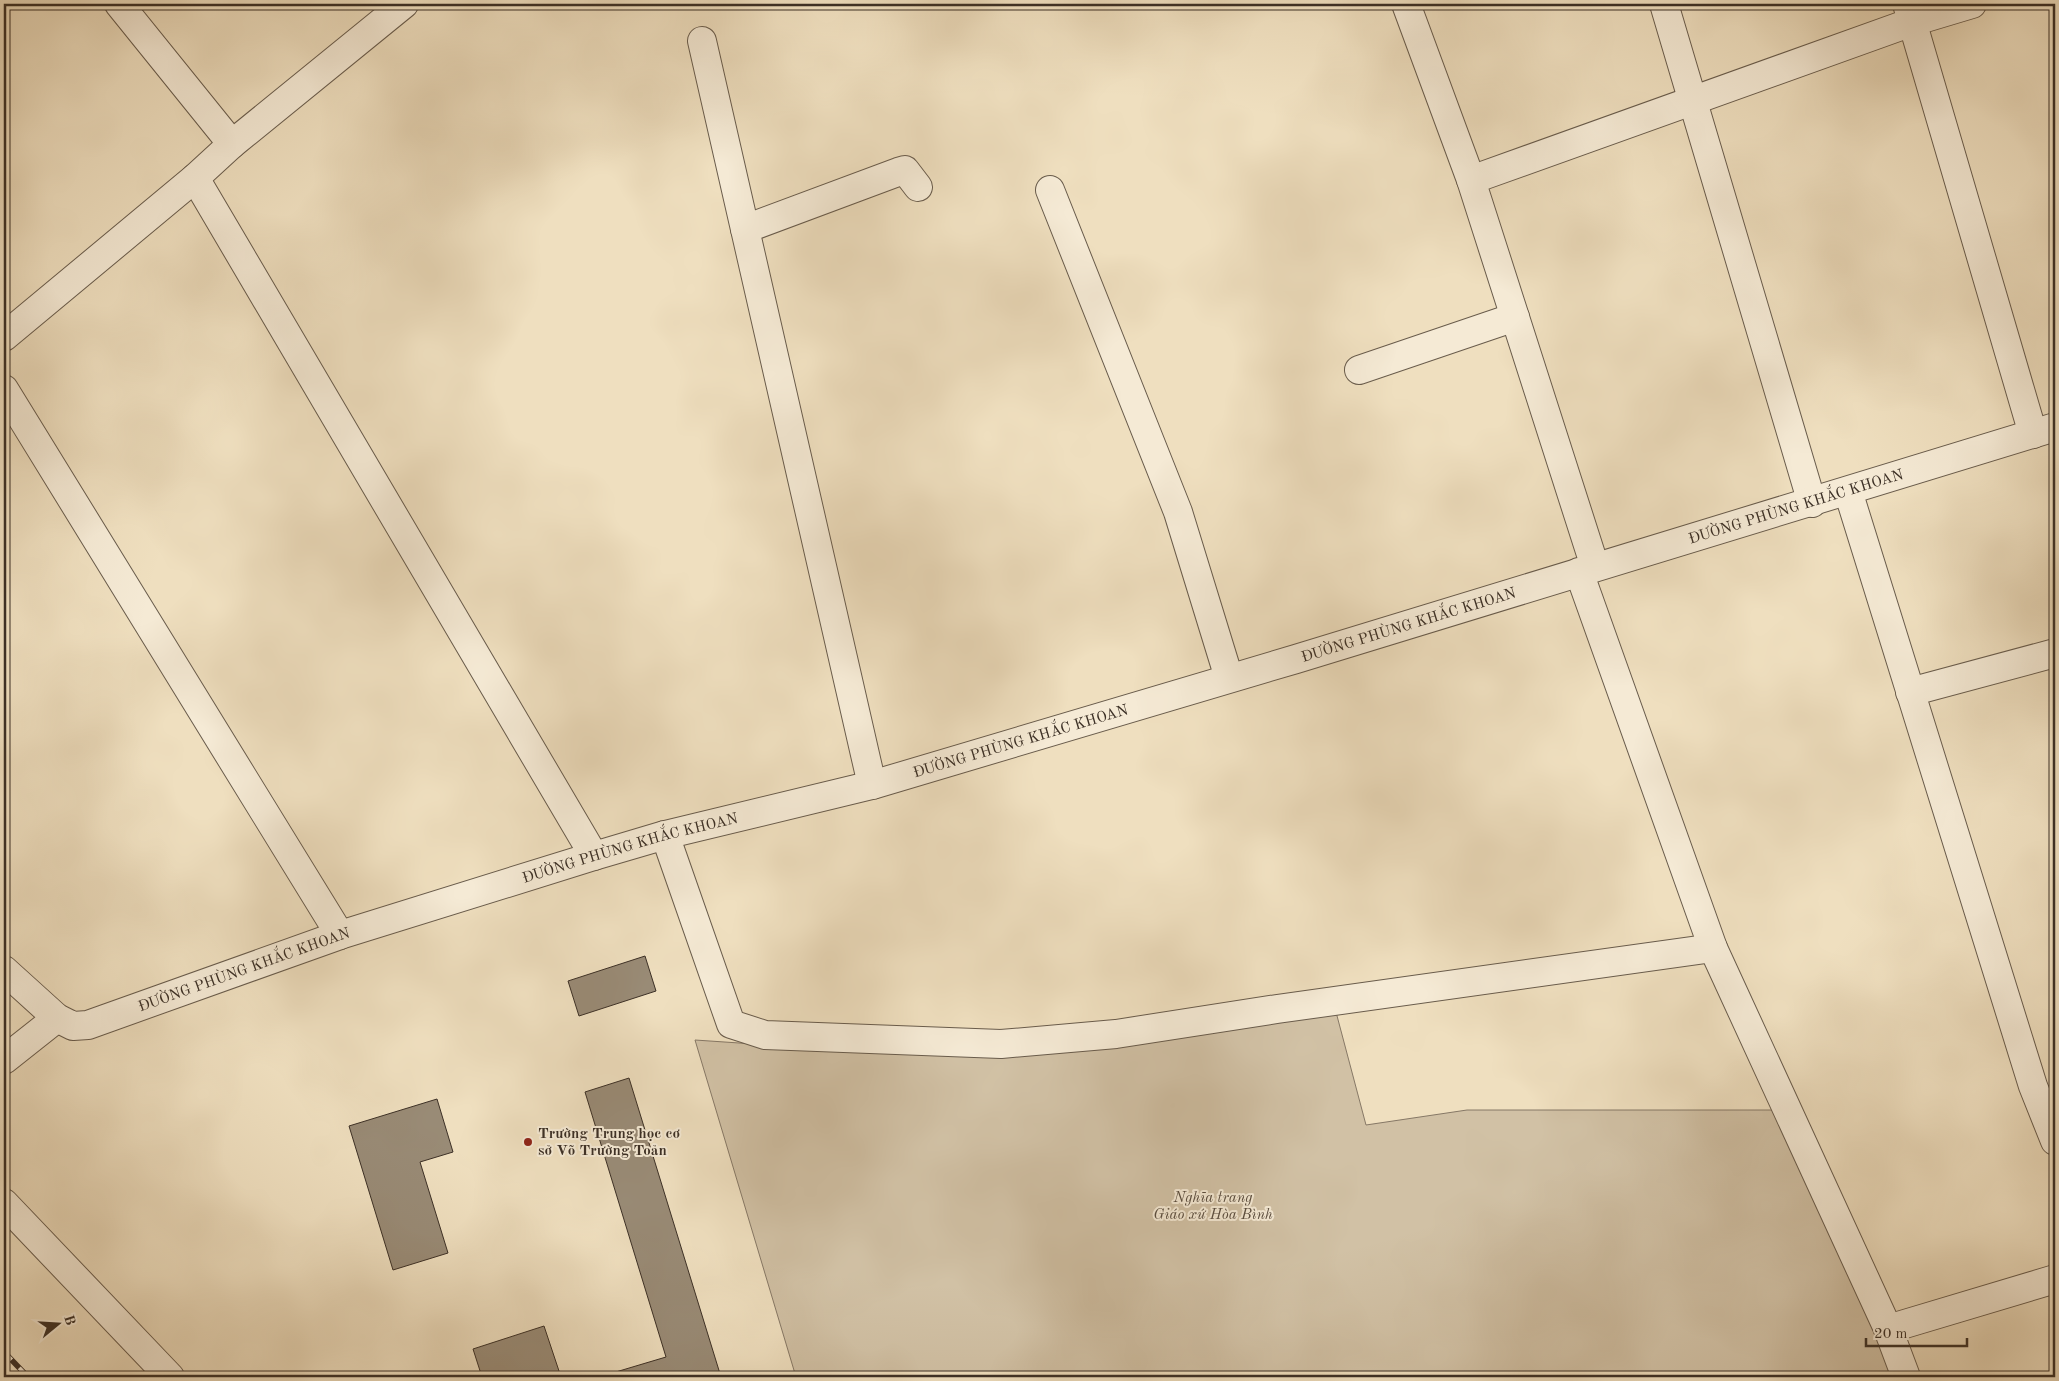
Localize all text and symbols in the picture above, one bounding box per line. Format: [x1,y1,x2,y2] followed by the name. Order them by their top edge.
[1687,468,1906,548] street label: ĐƯỜNG PHÙNG KHẮC KHOAN
[1300,586,1519,666] street label: ĐƯỜNG PHÙNG KHẮC KHOAN
[912,703,1131,781] street label: ĐƯỜNG PHÙNG KHẮC KHOAN
[521,812,740,887] street label: ĐƯỜNG PHÙNG KHẮC KHOAN
[137,926,352,1015] street label: ĐƯỜNG PHÙNG KHẮC KHOAN
[538,1127,680,1159] place label: Trường Trung học cơ sở Võ Trường Toản
[522,1136,534,1148] marker: Trường Trung học cơ sở Võ Trường Toản
[1153,1191,1273,1223] park label: Nghĩa trang Giáo xứ Hòa Bình
[32,1298,82,1348] north arrow
[61,1313,78,1327] text: B
[1866,1316,1968,1348] scale bar
[1874,1327,1908,1342] text: 20 m

